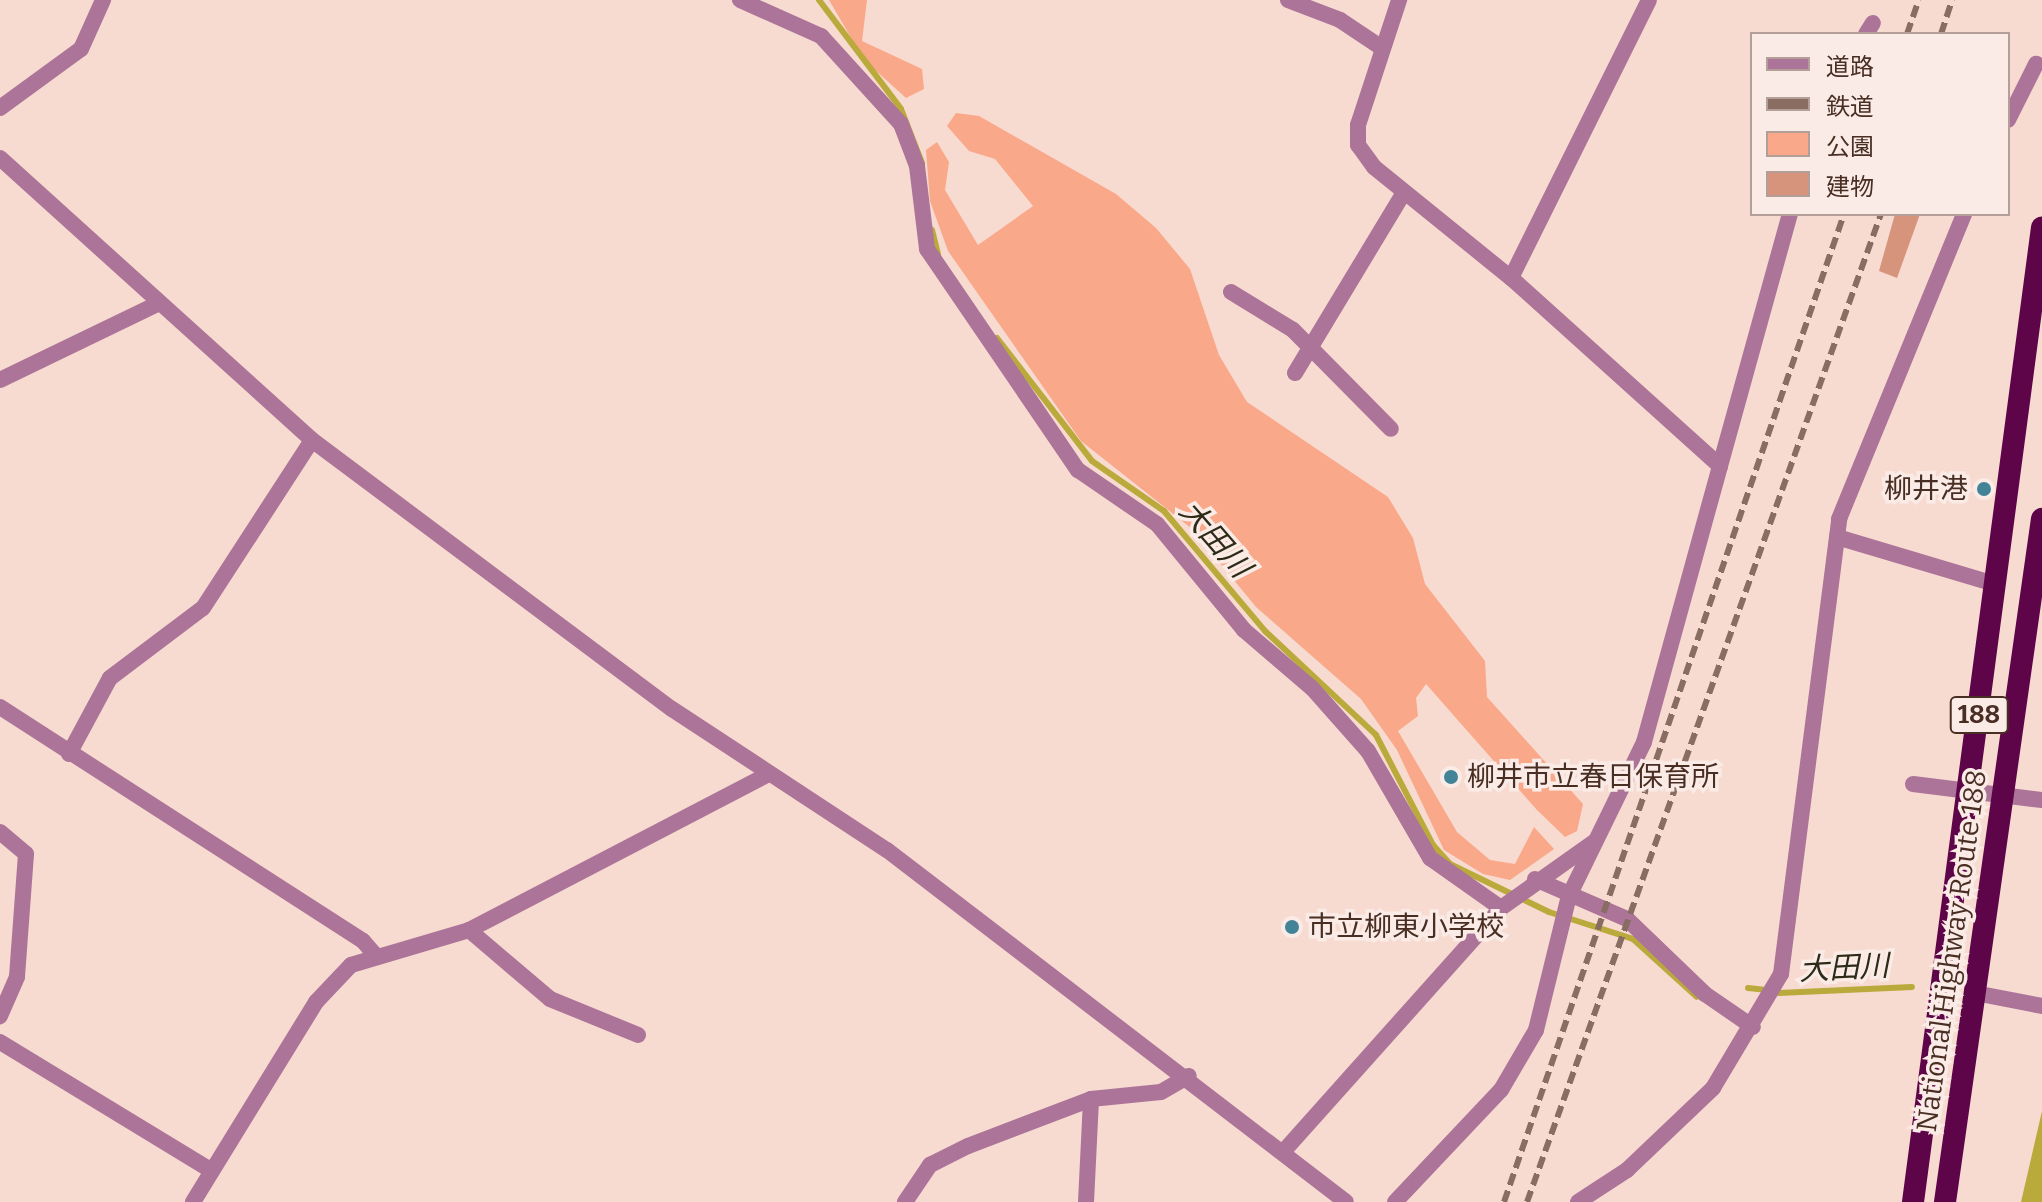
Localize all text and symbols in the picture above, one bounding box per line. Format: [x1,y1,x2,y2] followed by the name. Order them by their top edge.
[1750,32,2010,216] legend
[1826,53,1874,81] text: 道路
[1826,93,1874,121] text: 鉄道
[1826,133,1874,161] text: 公園
[1826,173,1874,201] text: 建物
[1884,472,1968,506] place label: 柳井港
[1975,480,1993,498] marker: 柳井港
[1172,493,1258,585] water label: 大田川
[1949,693,2009,737] road number: 188
[1467,760,1719,794] place label: 柳井市立春日保育所
[1442,768,1460,786] marker: 柳井市立春日保育所
[1910,768,1994,1134] street label: National Highway Route 188
[1308,910,1504,944] place label: 市立柳東小学校
[1283,918,1301,936] marker: 市立柳東小学校
[1798,948,1890,988] water label: 大田川

